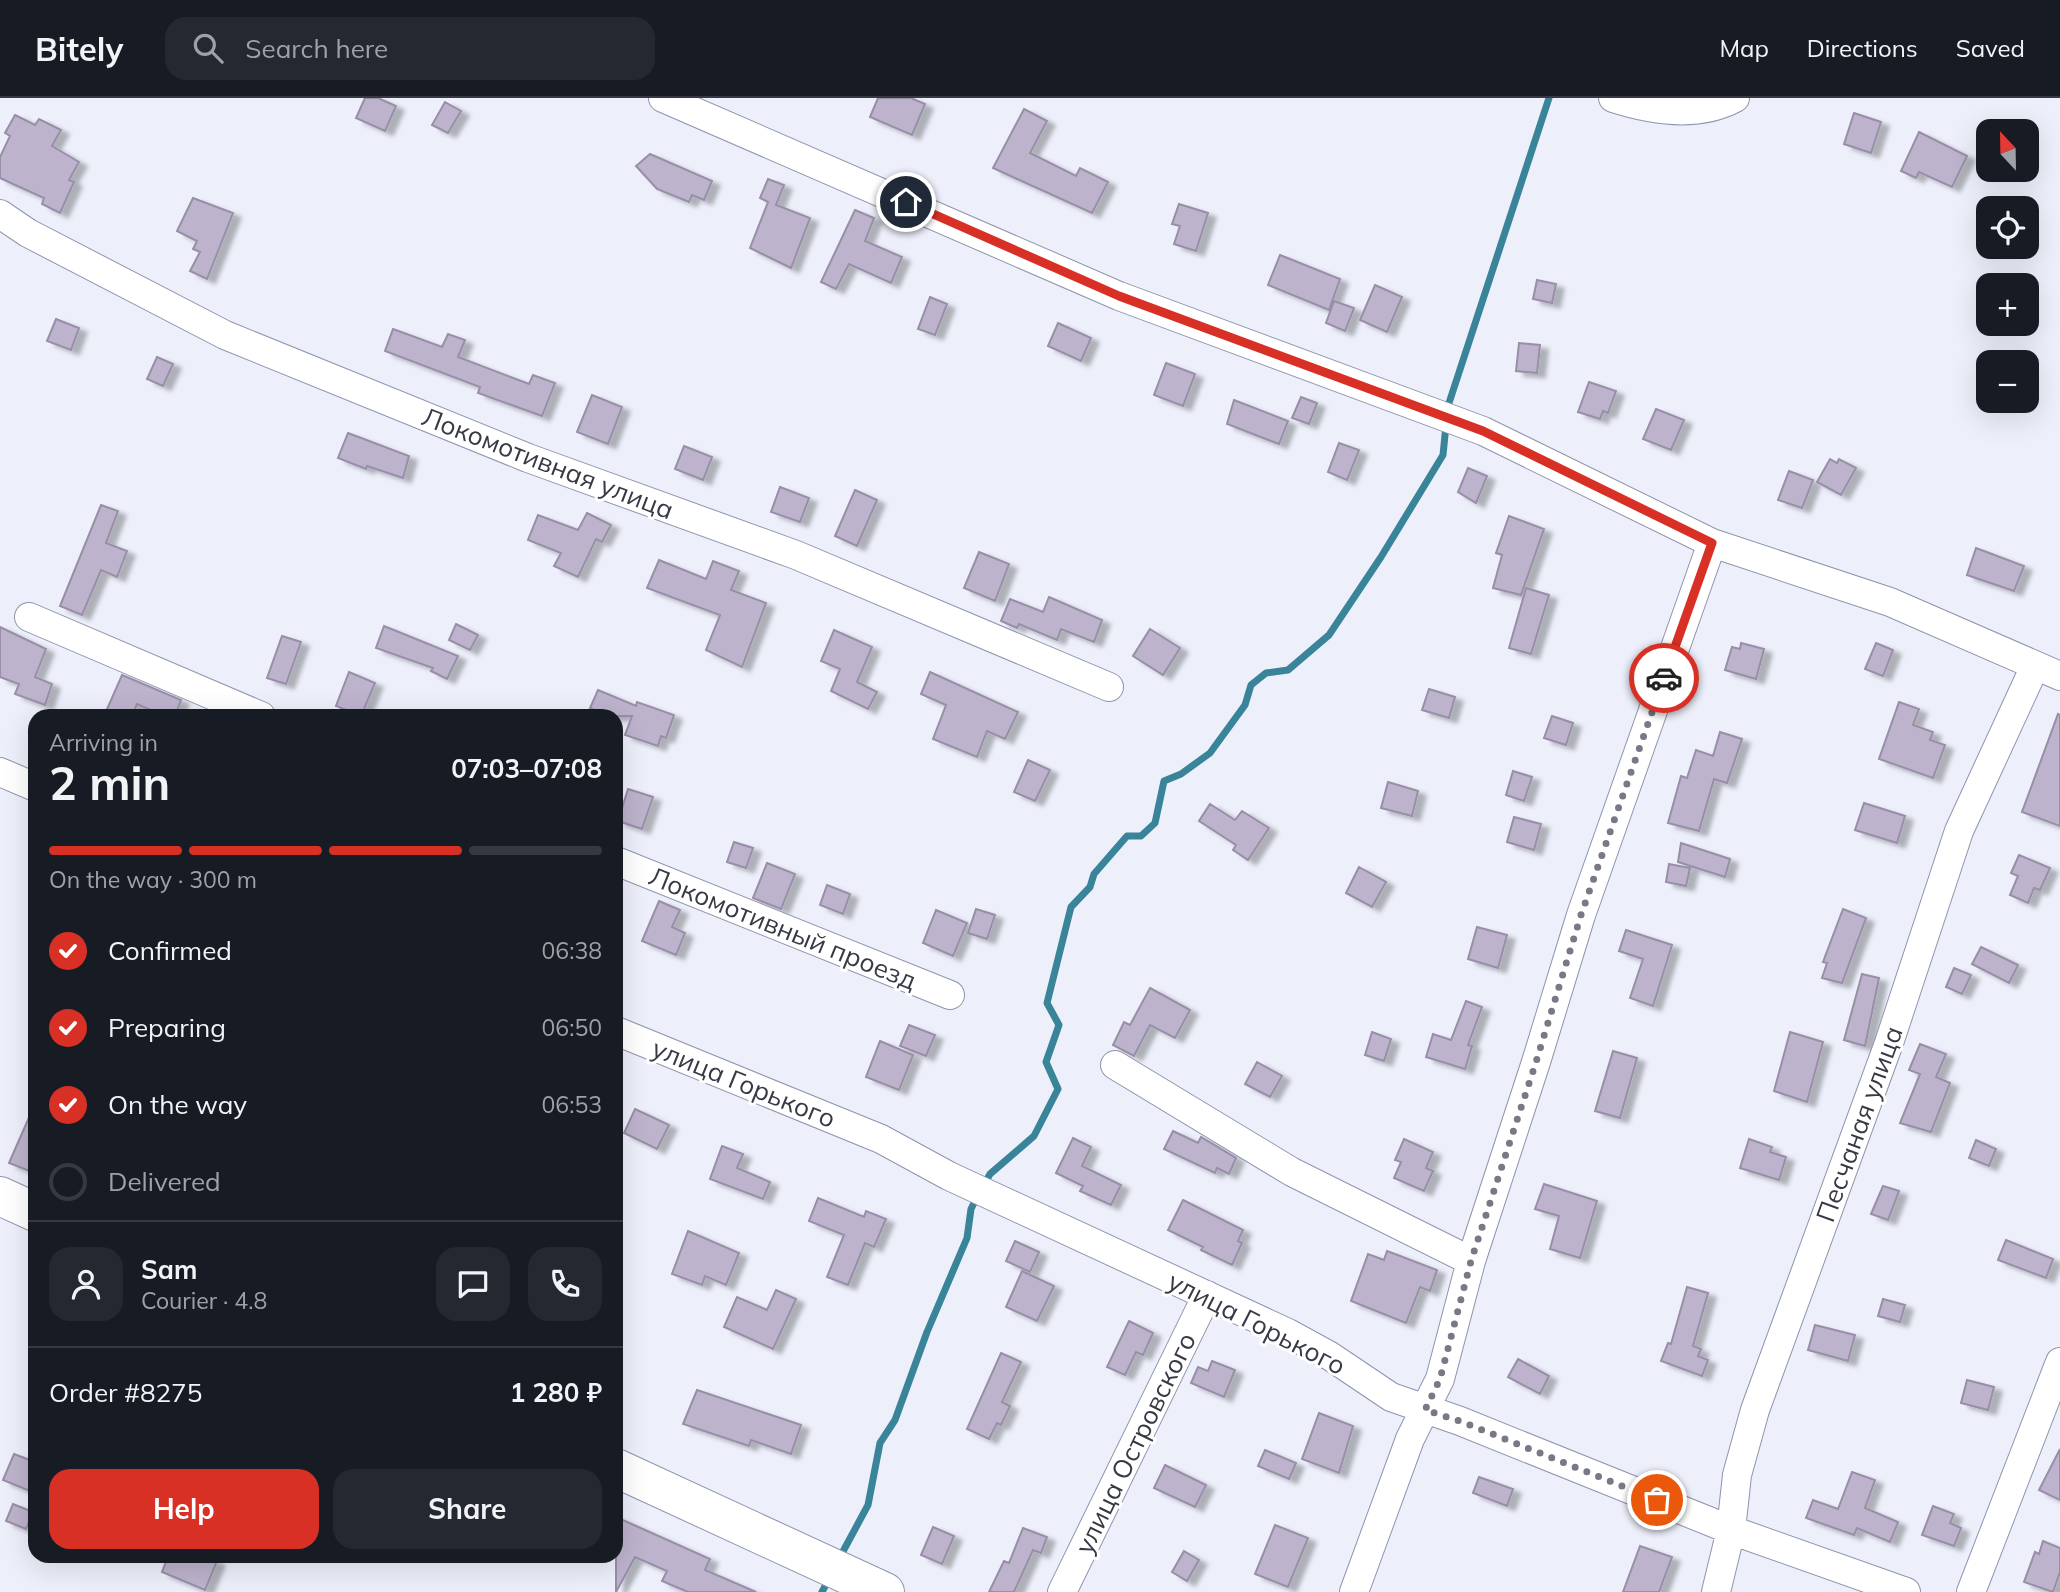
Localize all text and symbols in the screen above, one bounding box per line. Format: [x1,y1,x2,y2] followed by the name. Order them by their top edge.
[165,17,655,80] search box
[35,28,123,69] text: Bitely
[189,29,227,67] icon: search
[245,32,388,65] text: Search here
[1719,33,1769,63] text: Map
[1807,33,1918,63] text: Directions
[1956,33,2025,63] text: Saved
[1976,119,2039,182] north arrow
[1976,119,2039,413] map controls
[876,172,936,232] pin
[887,183,925,221] icon: home
[1976,196,2039,259] button: locate
[1976,273,2039,336] button: +
[1976,350,2039,413] button: −
[418,400,678,526] street label: Локомотивная улица
[1629,643,1699,713] courier
[1645,659,1683,697] icon: car
[49,728,158,757] text: Arriving in
[451,752,602,785] text: 07:03–07:08
[49,754,170,812] text: 2 min
[644,859,922,997] street label: Локомотивный проезд
[49,865,257,894] text: On the way · 300 m
[49,932,87,970] icon: check
[108,934,232,967] text: Confirmed
[542,936,602,965] text: 06:38
[49,1009,87,1047] icon: check
[108,1011,226,1044] text: Preparing
[542,1013,602,1042] text: 06:50
[1808,1021,1910,1227] street label: Песчаная улица
[647,1031,841,1135] street label: улица Горького
[49,1086,87,1124] icon: check
[108,1088,247,1121] text: On the way
[542,1090,602,1119] text: 06:53
[108,1165,221,1198] text: Delivered
[49,1247,123,1321] button: person
[436,1247,510,1321] button: chat
[528,1247,602,1321] button: phone
[141,1253,197,1286] text: Sam
[1163,1264,1351,1382] street label: улица Горького
[141,1286,267,1315] text: Courier · 4.8
[1067,1327,1203,1559] street label: улица Островского
[49,1376,202,1409] text: Order #8275
[510,1376,602,1409] text: 1 280 ₽
[49,1469,319,1549] button: Help
[333,1469,602,1549] button: Share
[1627,1470,1687,1530] pin
[1638,1481,1676,1519] icon: bag

